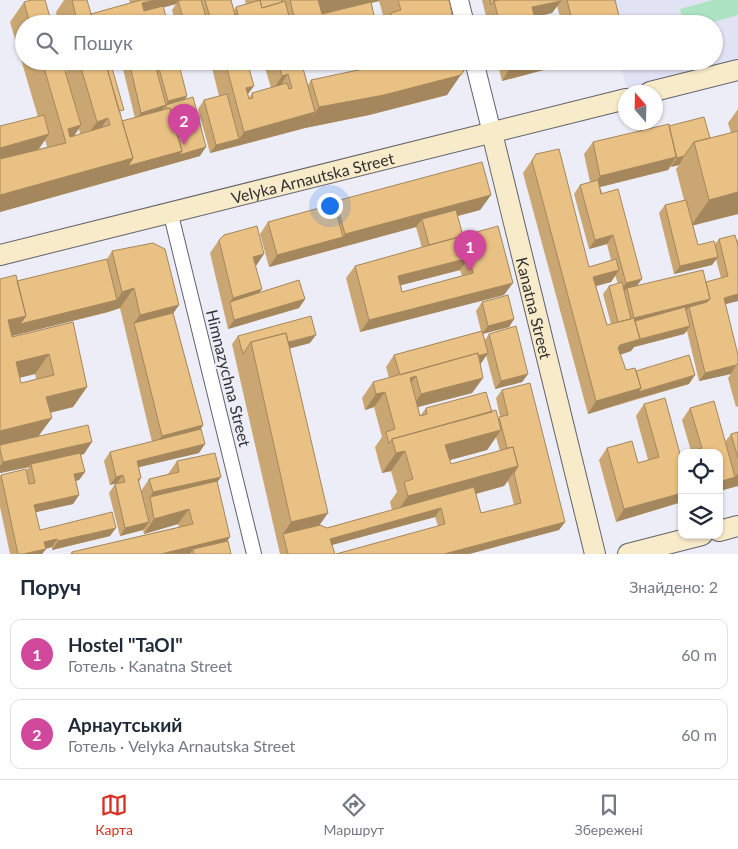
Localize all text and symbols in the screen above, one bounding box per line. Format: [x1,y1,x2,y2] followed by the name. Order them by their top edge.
[15,15,723,70] search box
[33,29,61,57] icon: search
[73,31,133,54] text: Пошук
[618,85,663,130] north arrow
[168,104,200,145] pin: 2
[229,148,396,207] street label: Velyka Arnautska Street
[317,193,343,219] your location
[454,230,486,271] pin: 1
[513,255,556,361] street label: Kanatna Street
[203,307,255,449] street label: Himnazychna Street
[678,449,723,539] map controls
[678,449,723,494] button: locate
[678,494,723,539] button: layers
[20,574,81,599] text: Поруч
[629,577,718,596] text: Знайдено: 2
[68,633,183,656] text: Hostel "TaOI"
[32,645,42,664] text: 1
[681,645,717,664] text: 60 m
[68,656,232,675] text: Готель · Kanatna Street
[68,713,182,736] text: Арнаутський
[32,725,42,744] text: 2
[681,725,717,744] text: 60 m
[68,736,295,755] text: Готель · Velyka Arnautska Street
[95,791,133,838] tab: Карта
[323,791,384,838] tab: Маршрут
[575,791,643,838] tab: Збережені

